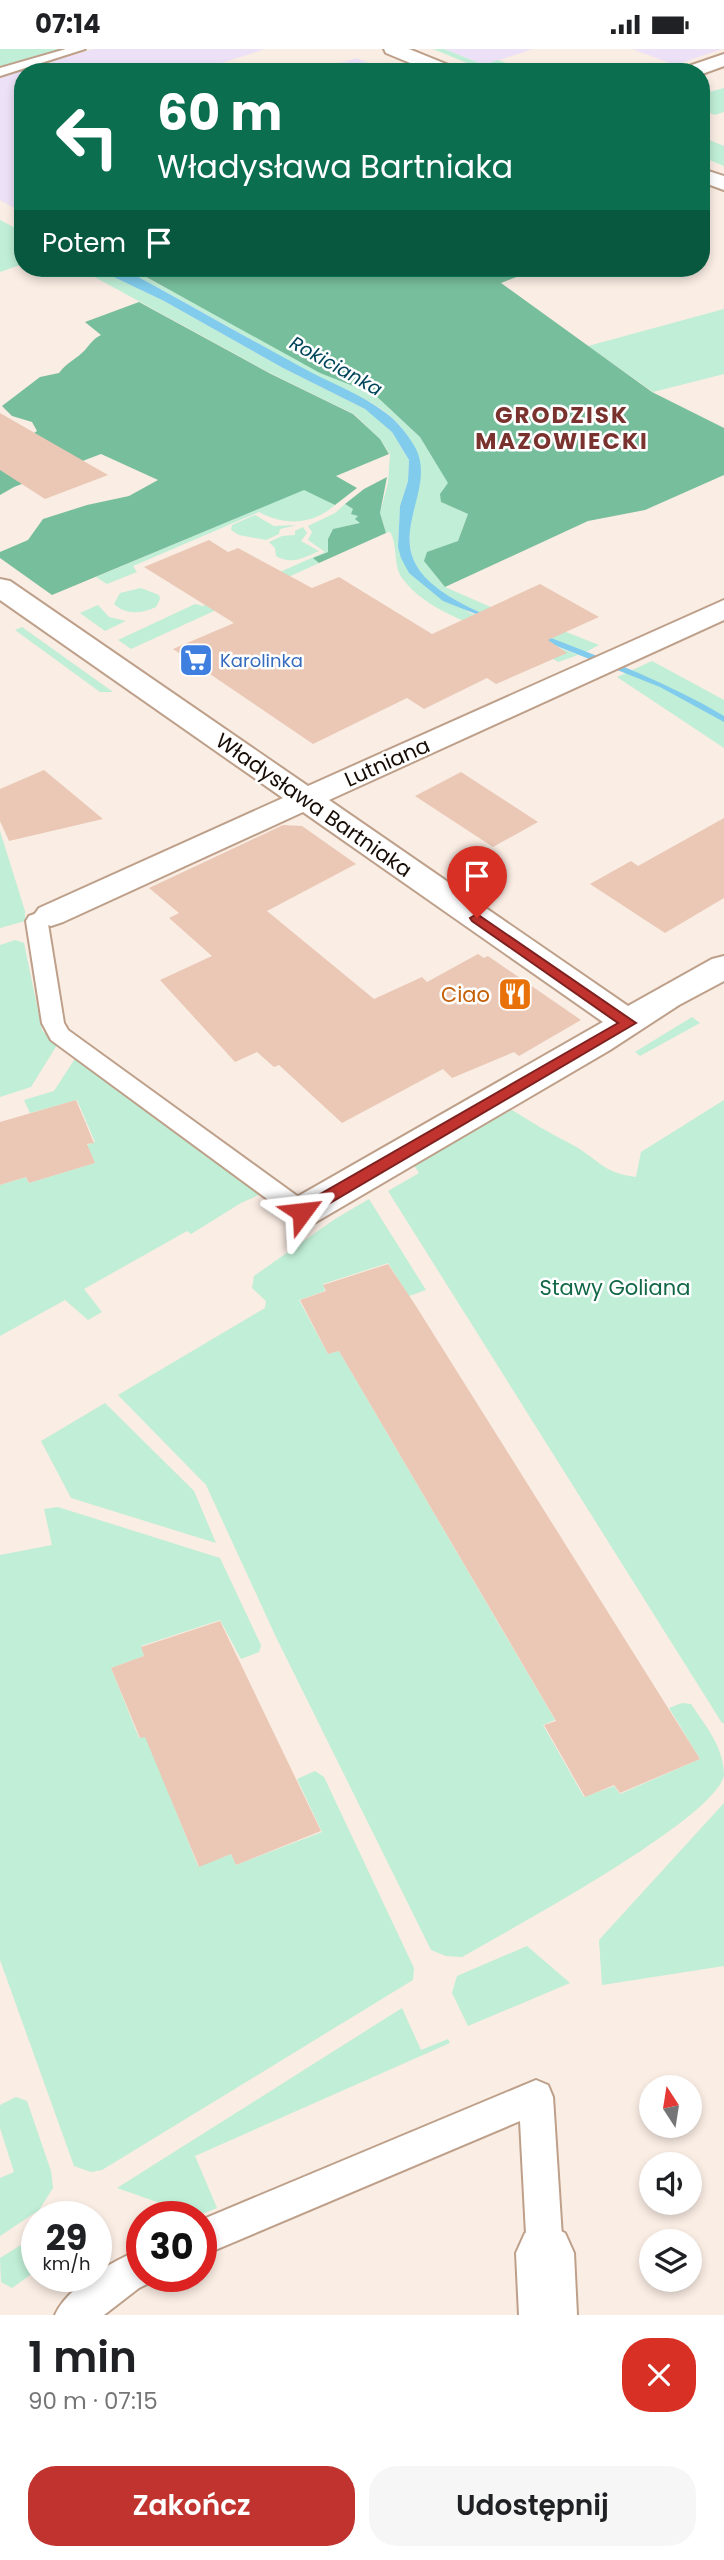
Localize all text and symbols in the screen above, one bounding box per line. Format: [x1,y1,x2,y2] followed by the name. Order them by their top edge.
[35,6,101,42] text: 07:14
[157,79,282,147] text: 60 m
[42,91,133,182] icon: left
[157,144,513,189] text: Władysława Bartniaka
[140,224,178,262] icon: arrive
[42,225,126,261] text: Potem
[285,329,387,403] water label: Rokicianka
[475,399,649,457] district label: GRODZISK MAZOWIECKI
[177,641,215,679] supermarket icon: Karolinka
[220,648,303,673] place label: Karolinka
[210,726,418,884] street label: Władysława Bartniaka
[340,730,434,794] street label: Lutniana
[447,846,507,918] pin
[458,857,496,895] icon: arrive
[496,975,534,1013] restaurant icon: Ciao
[441,980,490,1009] place label: Ciao
[265,1175,339,1249] position arrow
[540,1273,690,1302] park label: Stawy Goliana
[639,2075,702,2139] north arrow
[639,2075,702,2292] map controls
[639,2152,702,2215] button: sound
[126,2201,217,2292] speed limit sign: 30
[46,2213,87,2262] text: 29
[639,2229,702,2292] button: layers
[43,2251,90,2276] text: km/h
[28,2328,137,2387] text: 1 min
[622,2338,696,2412] button: close
[28,2385,158,2417] text: 90 m · 07:15
[28,2466,355,2546] button: Zakończ
[369,2466,696,2546] button: Udostępnij

